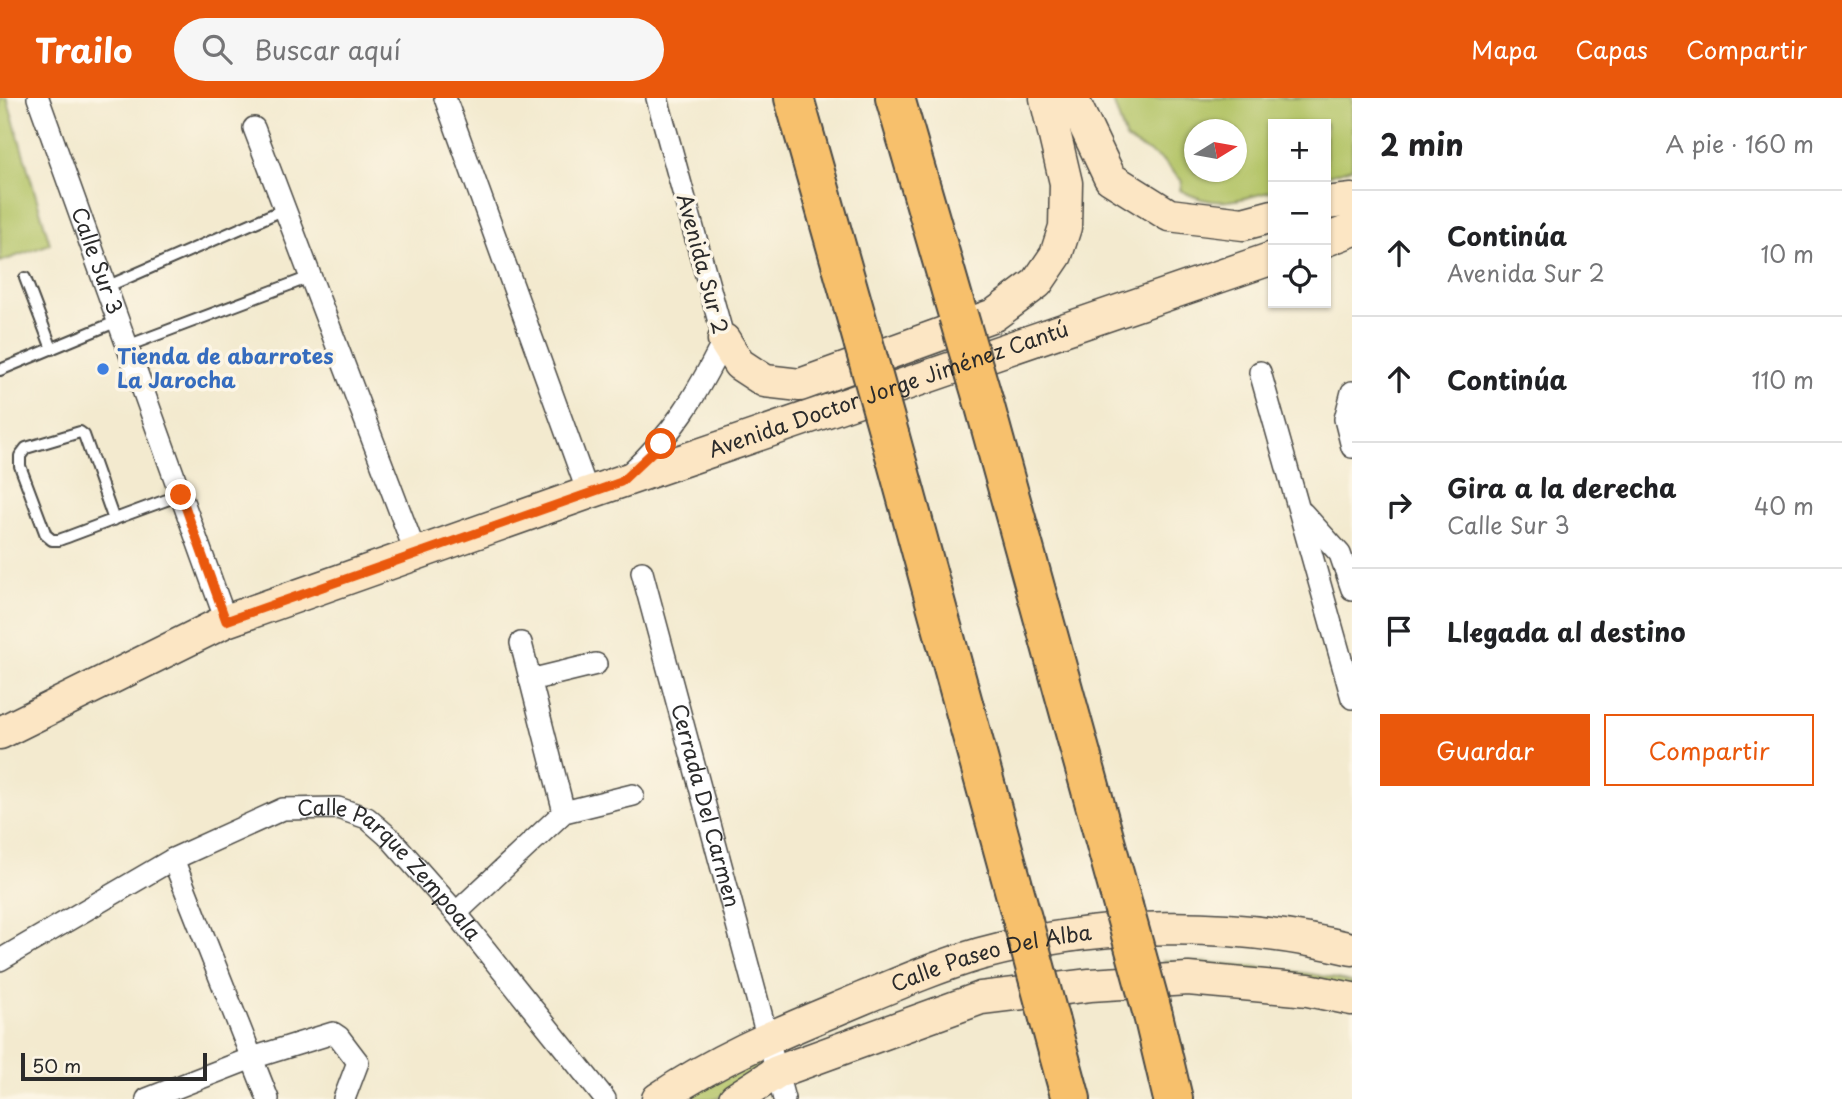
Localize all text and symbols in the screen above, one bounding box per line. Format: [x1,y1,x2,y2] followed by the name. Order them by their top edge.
[174,18,664,81] search box
[35,24,132,74] text: Trailo
[198,30,236,68] icon: search
[254,30,401,69] text: Buscar aquí
[1471,31,1537,67] text: Mapa
[1575,31,1648,67] text: Capas
[1686,31,1807,67] text: Compartir
[1184,119,1247,182] north arrow
[1268,119,1331,308] map controls
[1268,119,1331,182] button: +
[1380,121,1464,166] text: 2 min
[1665,126,1814,161] text: A pie · 160 m
[1268,182,1331,245] button: −
[670,190,738,337] street label: Avenida Sur 2
[64,202,132,318] street label: Calle Sur 3
[1447,216,1567,255] text: Continúa
[1380,234,1418,272] icon: ahead
[1760,236,1814,271] text: 10 m
[1268,245,1331,308] button: locate
[1447,255,1605,290] text: Avenida Sur 2
[704,311,1072,465] street label: Avenida Doctor Jorge Jiménez Cantú
[117,339,333,395] place label: Tienda de abarrotes La Jarocha
[1380,360,1418,398] icon: ahead
[1447,360,1567,399] text: Continúa
[95,361,111,377] marker: Tienda de abarrotes La Jarocha
[1752,362,1814,397] text: 110 m
[645,428,676,459] route start
[1447,468,1677,507] text: Gira a la derecha
[165,479,196,510] route end
[1380,486,1418,524] icon: right
[1754,488,1814,523] text: 40 m
[1447,507,1570,542] text: Calle Sur 3
[1380,612,1418,650] icon: arrive
[1447,612,1686,651] text: Llegada al destino
[664,700,750,911] street label: Cerrada Del Carmen
[1380,714,1590,786] button: Guardar
[1604,714,1814,786] button: Compartir
[297,790,490,947] street label: Calle Parque Zempoala
[885,915,1093,999] street label: Calle Paseo Del Alba
[21,1050,206,1082] scale bar
[32,1051,81,1079] text: 50 m

